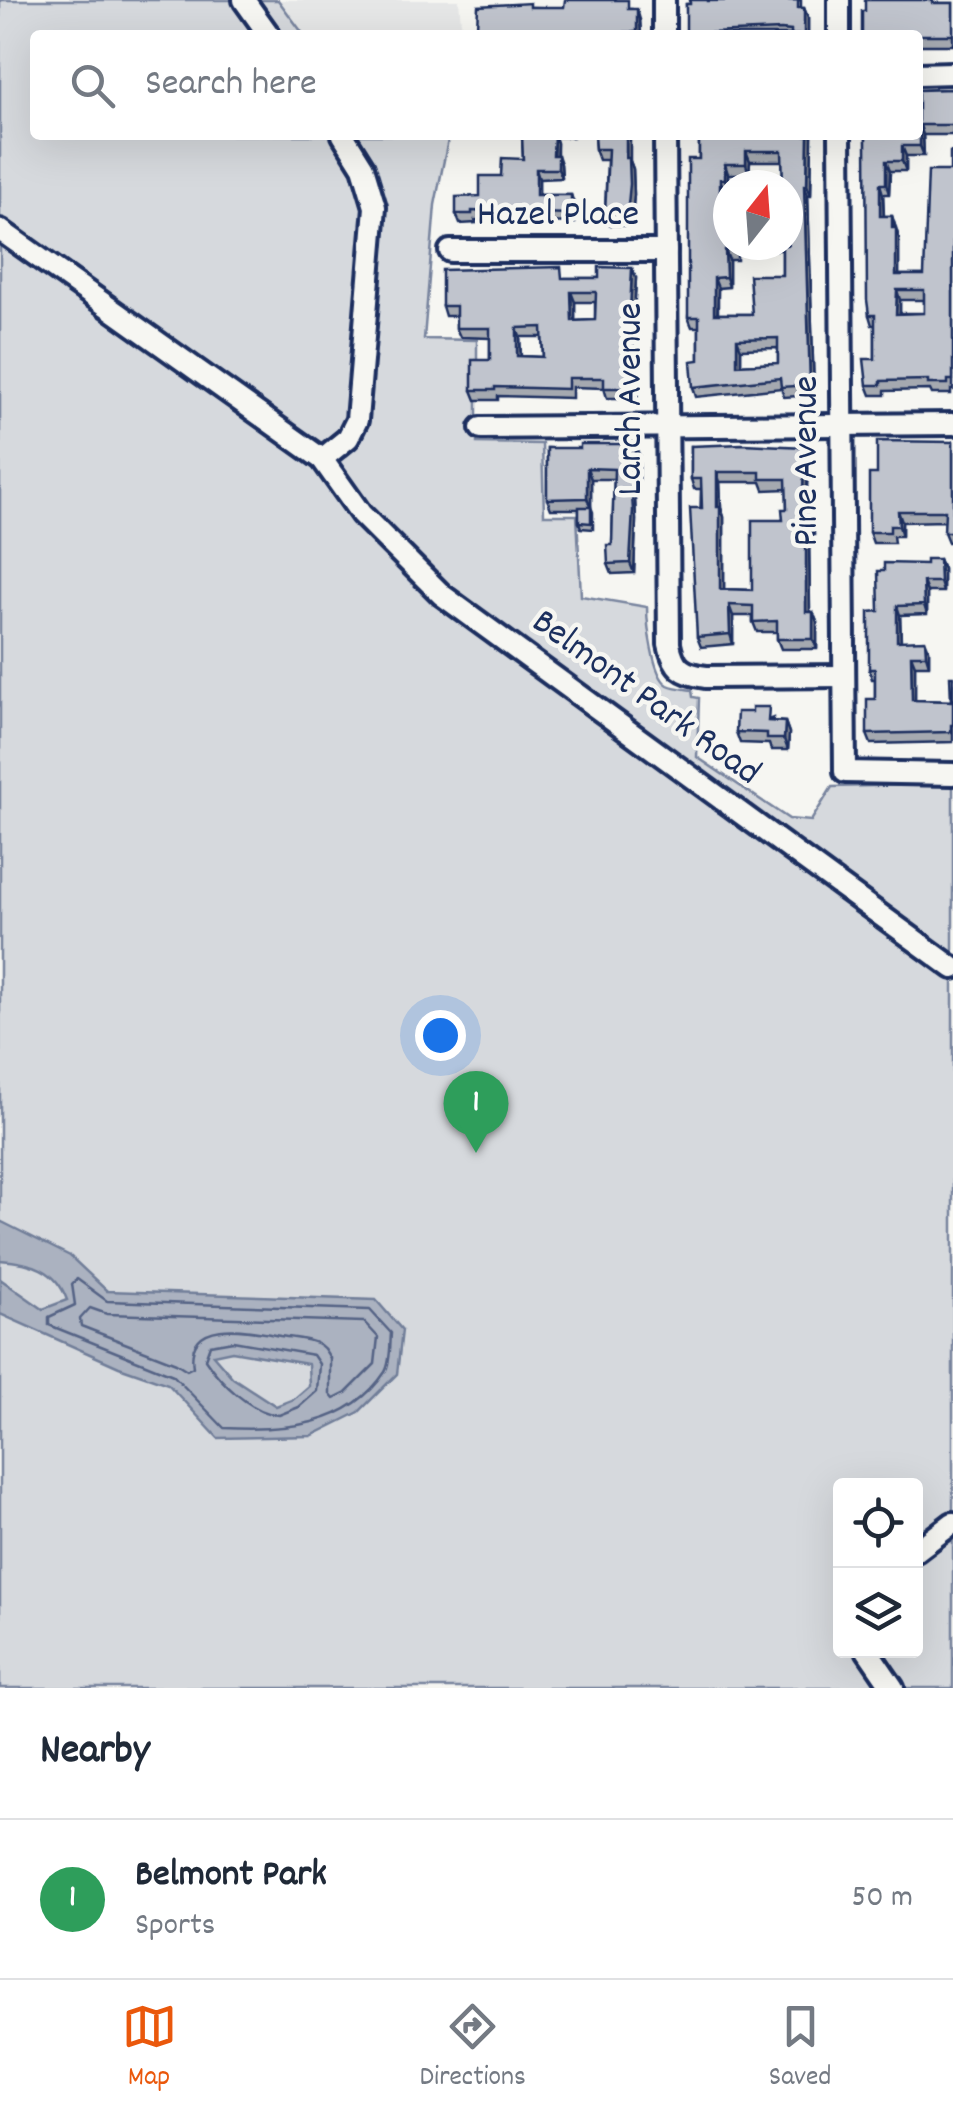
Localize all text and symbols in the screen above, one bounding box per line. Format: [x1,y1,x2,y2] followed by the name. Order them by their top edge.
[30,30,923,140] search box
[65,58,120,113] icon: search
[145,58,317,113] text: Search here
[713,170,803,260] north arrow
[477,189,639,244] street label: Hazel Place
[605,303,660,495] street label: Larch Avenue
[781,375,836,547] street label: Pine Avenue
[519,597,771,801] street label: Belmont Park Road
[415,1010,466,1061] your location
[444,1070,508,1153] pin: 1
[833,1478,923,1658] map controls
[833,1478,923,1568] button: locate
[833,1568,923,1658] button: layers
[40,1723,150,1783] text: Nearby
[135,1849,327,1904] text: Belmont Park
[69,1876,76,1922] text: 1
[851,1876,913,1922] text: 50 m
[135,1904,215,1950] text: Sports
[122,1999,177,2099] tab: Map
[420,1999,526,2099] tab: Directions
[769,1999,831,2099] tab: Saved

